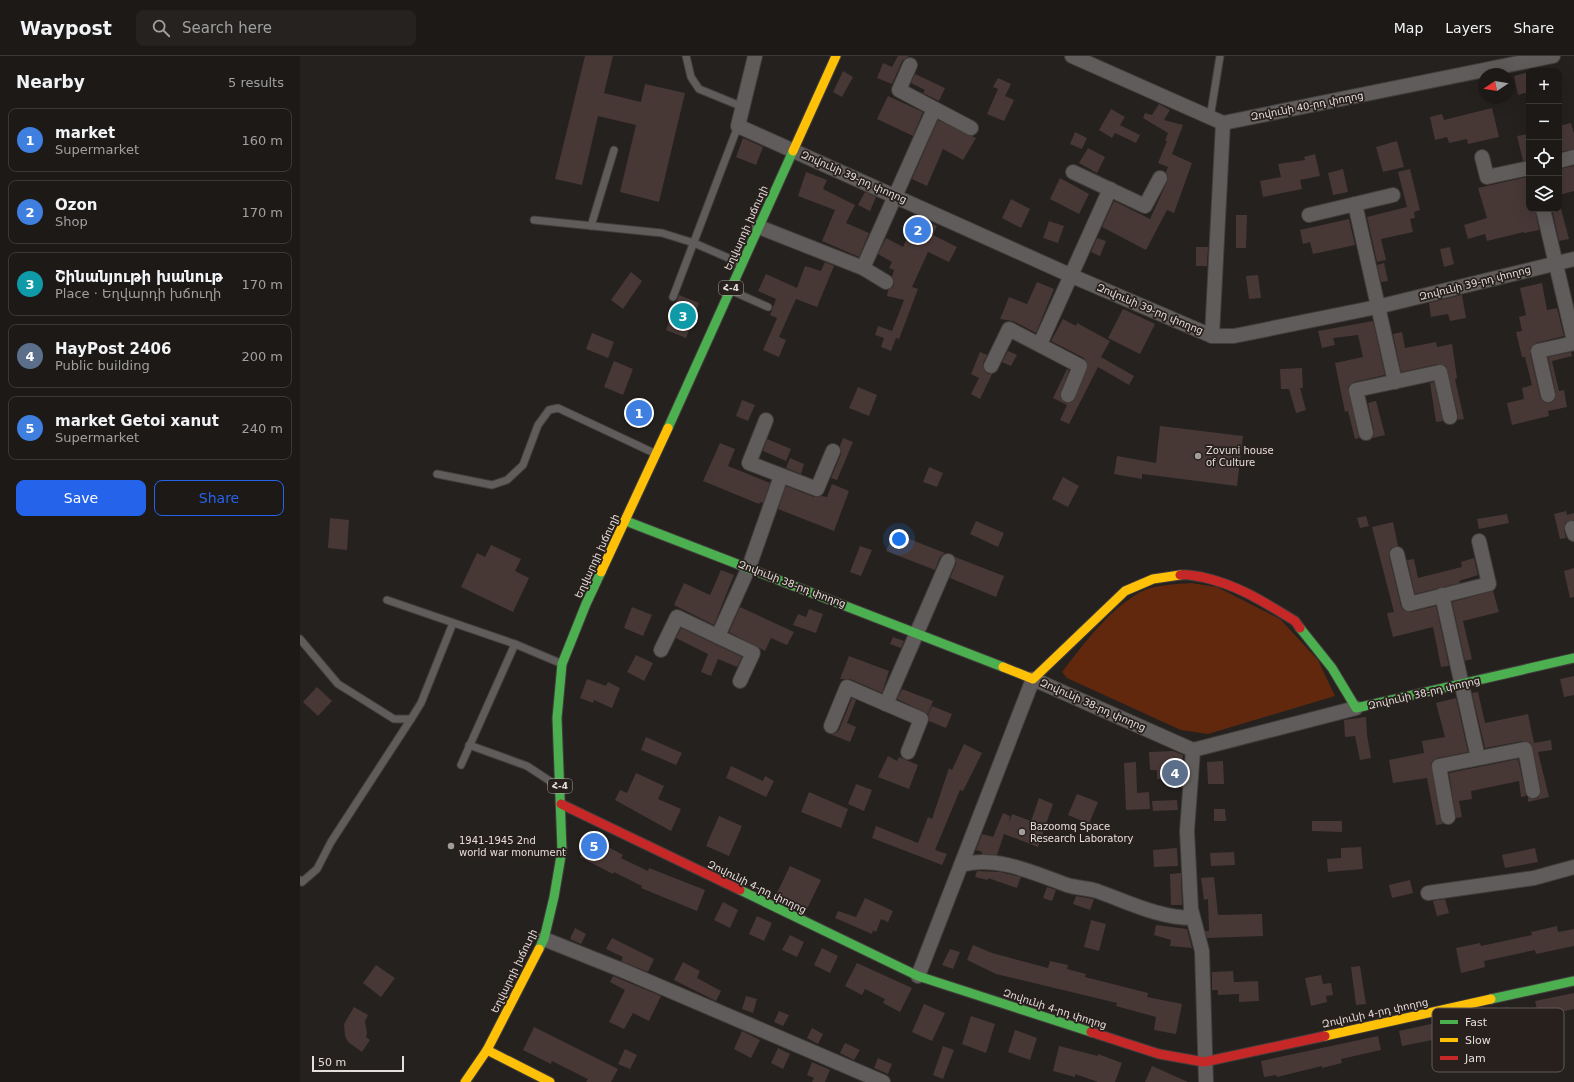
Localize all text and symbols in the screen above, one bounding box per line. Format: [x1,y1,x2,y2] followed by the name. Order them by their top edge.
[136,10,416,46] search box
[20,17,112,39] text: Waypost
[150,17,172,39] icon: search
[182,19,272,37] text: Search here
[1394,20,1423,36] text: Map
[1445,20,1492,36] text: Layers
[1514,20,1554,36] text: Share
[1478,68,1514,104] north arrow
[1526,68,1562,212] map controls
[1526,68,1562,104] button: +
[16,72,85,92] text: Nearby
[228,75,284,90] text: 5 results
[1250,90,1364,122] street label: Զովունի 40-րդ փողոց
[1526,104,1562,140] button: −
[55,124,115,142] text: market
[25,133,35,148] text: 1
[241,133,283,148] text: 160 m
[1526,140,1562,176] button: locate
[55,142,139,157] text: Supermarket
[799,149,909,205] street label: Զովունի 39-րդ փողոց
[1526,176,1562,212] button: layers
[722,184,770,272] street label: Եղվարդի խճուղի
[55,196,97,214] text: Ozon
[25,205,35,220] text: 2
[241,205,283,220] text: 170 m
[55,214,88,229] text: Shop
[905,215,931,245] pin: 2
[1418,264,1532,302] street label: Զովունի 39-րդ փողոց
[55,268,223,286] text: Շինանյութի խանութ
[25,277,35,292] text: 3
[241,277,283,292] text: 170 m
[719,281,743,295] road number: Հ-4
[1095,282,1205,336] street label: Զովունի 39-րդ փողոց
[55,286,221,301] text: Place · Եղվարդի խճուղի
[670,301,696,331] pin: 3
[55,340,171,358] text: HayPost 2406
[25,349,35,364] text: 4
[241,349,283,364] text: 200 m
[55,358,150,373] text: Public building
[626,398,652,428] pin: 1
[55,412,219,430] text: market Getoi xanut
[25,421,35,436] text: 5
[241,421,283,436] text: 240 m
[55,430,139,445] text: Supermarket
[1206,445,1274,468] place label: Zovuni house of Culture
[1193,451,1203,461] marker: Zovuni house of Culture
[16,480,146,516] button: Save
[154,480,284,516] button: Share
[573,512,621,600] street label: Եղվարդի խճուղի
[889,529,909,549] your location
[737,558,847,610] street label: Զովունի 38-րդ փողոց
[1367,675,1481,711] street label: Զովունի 38-րդ փողոց
[1038,677,1148,733] street label: Զովունի 38-րդ փողոց
[1162,758,1188,788] pin: 4
[548,779,572,793] road number: Հ-4
[1030,821,1134,844] place label: Bazoomq Space Research Laboratory
[1017,827,1027,837] marker: Bazoomq Space Research Laboratory
[581,831,607,861] pin: 5
[459,835,566,858] place label: 1941-1945 2nd world war monument
[446,841,456,851] marker: 1941-1945 2nd world war monument
[706,858,808,916] street label: Զովունի 4-րդ փողոց
[489,927,539,1015] street label: Եղվարդի խճուղի
[1002,987,1108,1031] street label: Զովունի 4-րդ փողոց
[1321,996,1429,1030] street label: Զովունի 4-րդ փողոց
[1432,1008,1564,1072] legend
[1465,1016,1488,1029] text: Fast
[1465,1034,1491,1047] text: Slow
[1464,1052,1486,1065] text: Jam
[312,1054,404,1073] scale bar
[318,1056,346,1069] text: 50 m

